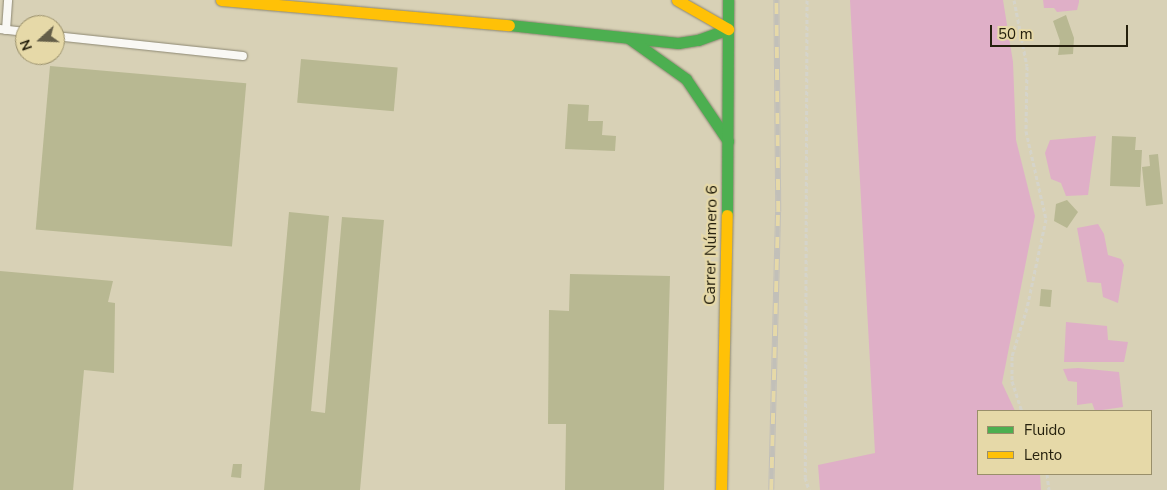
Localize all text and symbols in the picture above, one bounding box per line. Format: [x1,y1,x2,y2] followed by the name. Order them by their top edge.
[15,15,65,65] north arrow
[992,15,1130,47] scale bar
[998,24,1033,44] text: 50 m
[16,37,37,53] text: N
[700,185,722,305] street label: Carrer Número 6
[977,410,1152,475] legend
[1024,420,1066,440] text: Fluido
[1024,445,1062,465] text: Lento

